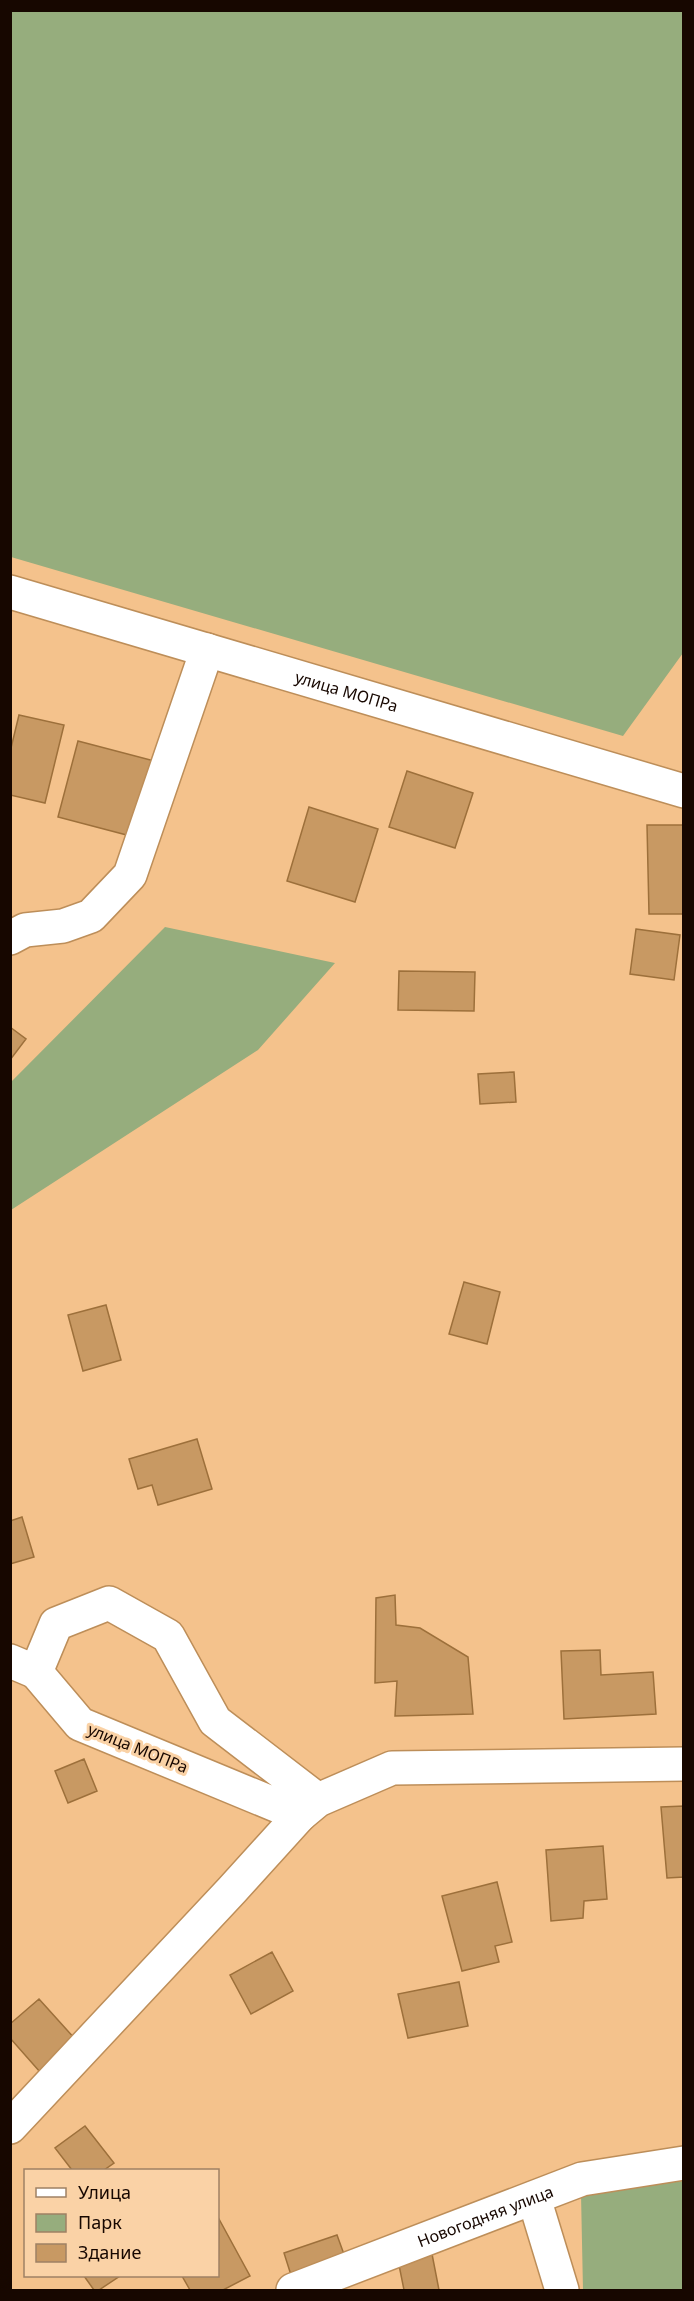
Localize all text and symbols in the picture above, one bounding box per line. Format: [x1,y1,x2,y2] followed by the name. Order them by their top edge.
[293,666,401,717] street label: улица МОПРа
[85,1718,191,1778] street label: улица МОПРа
[24,2169,219,2277] legend
[78,2180,131,2204] text: Улица
[414,2180,556,2252] street label: Новогодняя улица
[78,2210,122,2234] text: Парк
[78,2240,142,2264] text: Здание

